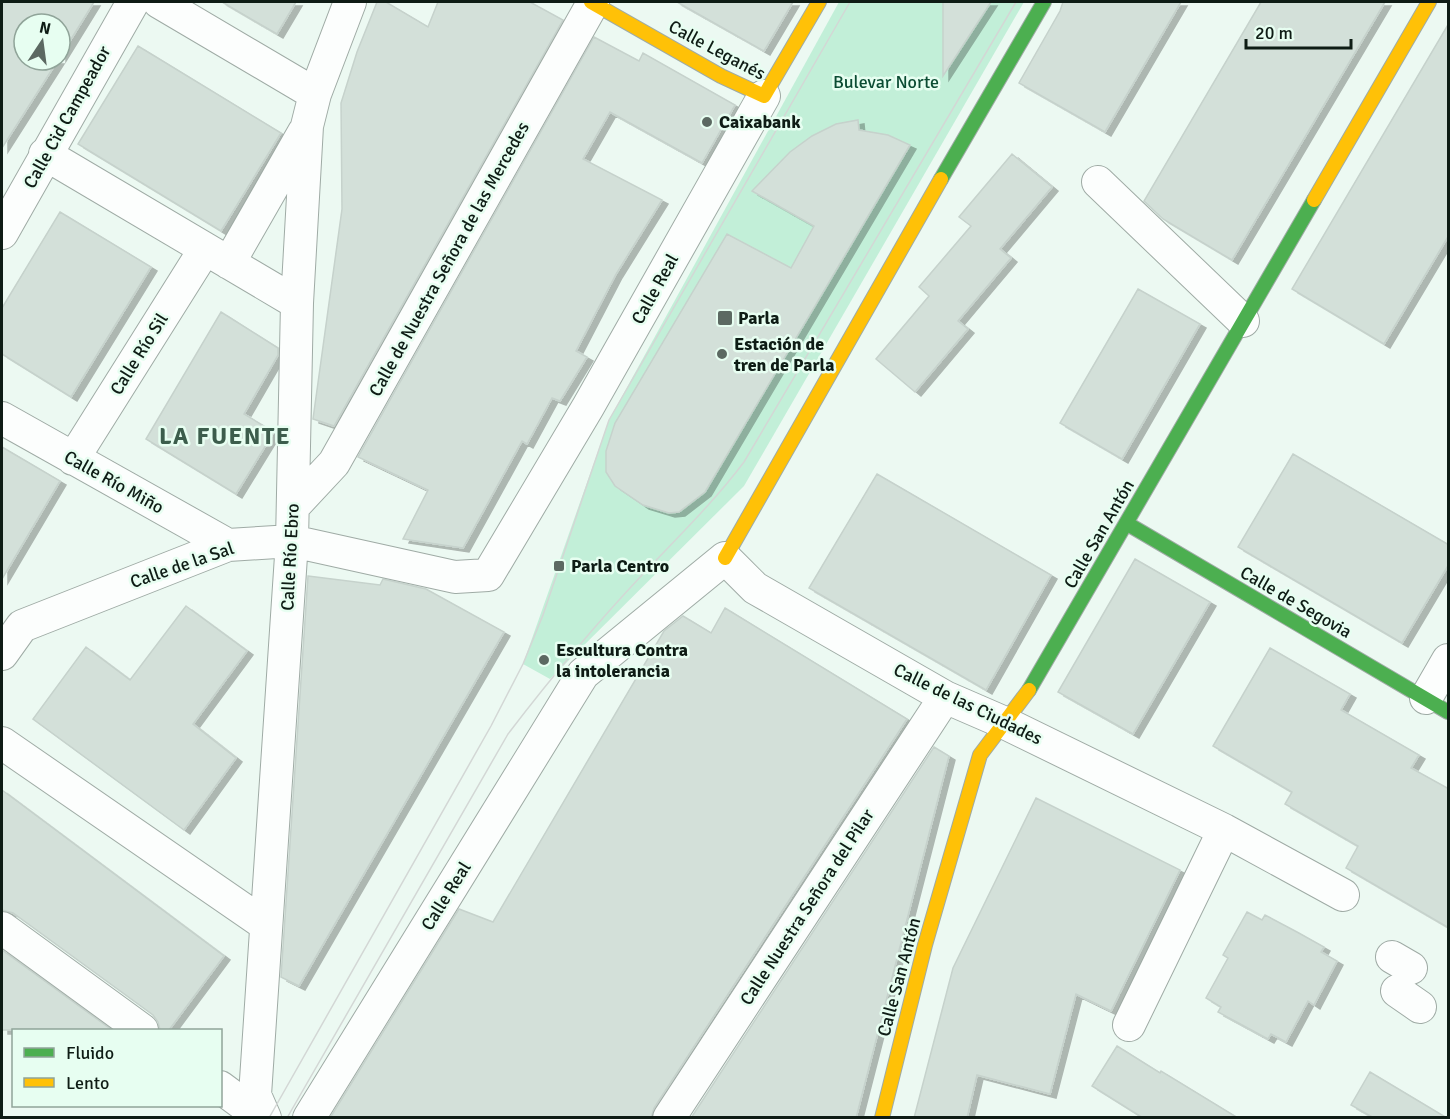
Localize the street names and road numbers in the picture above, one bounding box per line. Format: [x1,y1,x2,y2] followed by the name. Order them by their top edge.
[665,15,769,85] street label: Calle Leganés
[19,42,115,192] street label: Calle Cid Campeador
[364,118,534,400] street label: Calle de Nuestra Señora de las Mercedes
[627,250,683,328] street label: Calle Real
[105,309,173,399] street label: Calle Río Sil
[60,446,168,518] street label: Calle Río Miño
[1059,476,1139,592] street label: Calle San Antón
[276,503,304,611] street label: Calle Río Ebro
[127,537,237,593] street label: Calle de la Sal
[1236,561,1356,643] street label: Calle de Segovia
[890,659,1046,750] street label: Calle de las Ciudades
[735,804,879,1009] street label: Calle Nuestra Señora del Pilar
[416,858,476,934] street label: Calle Real
[873,915,925,1039] street label: Calle San Antón

